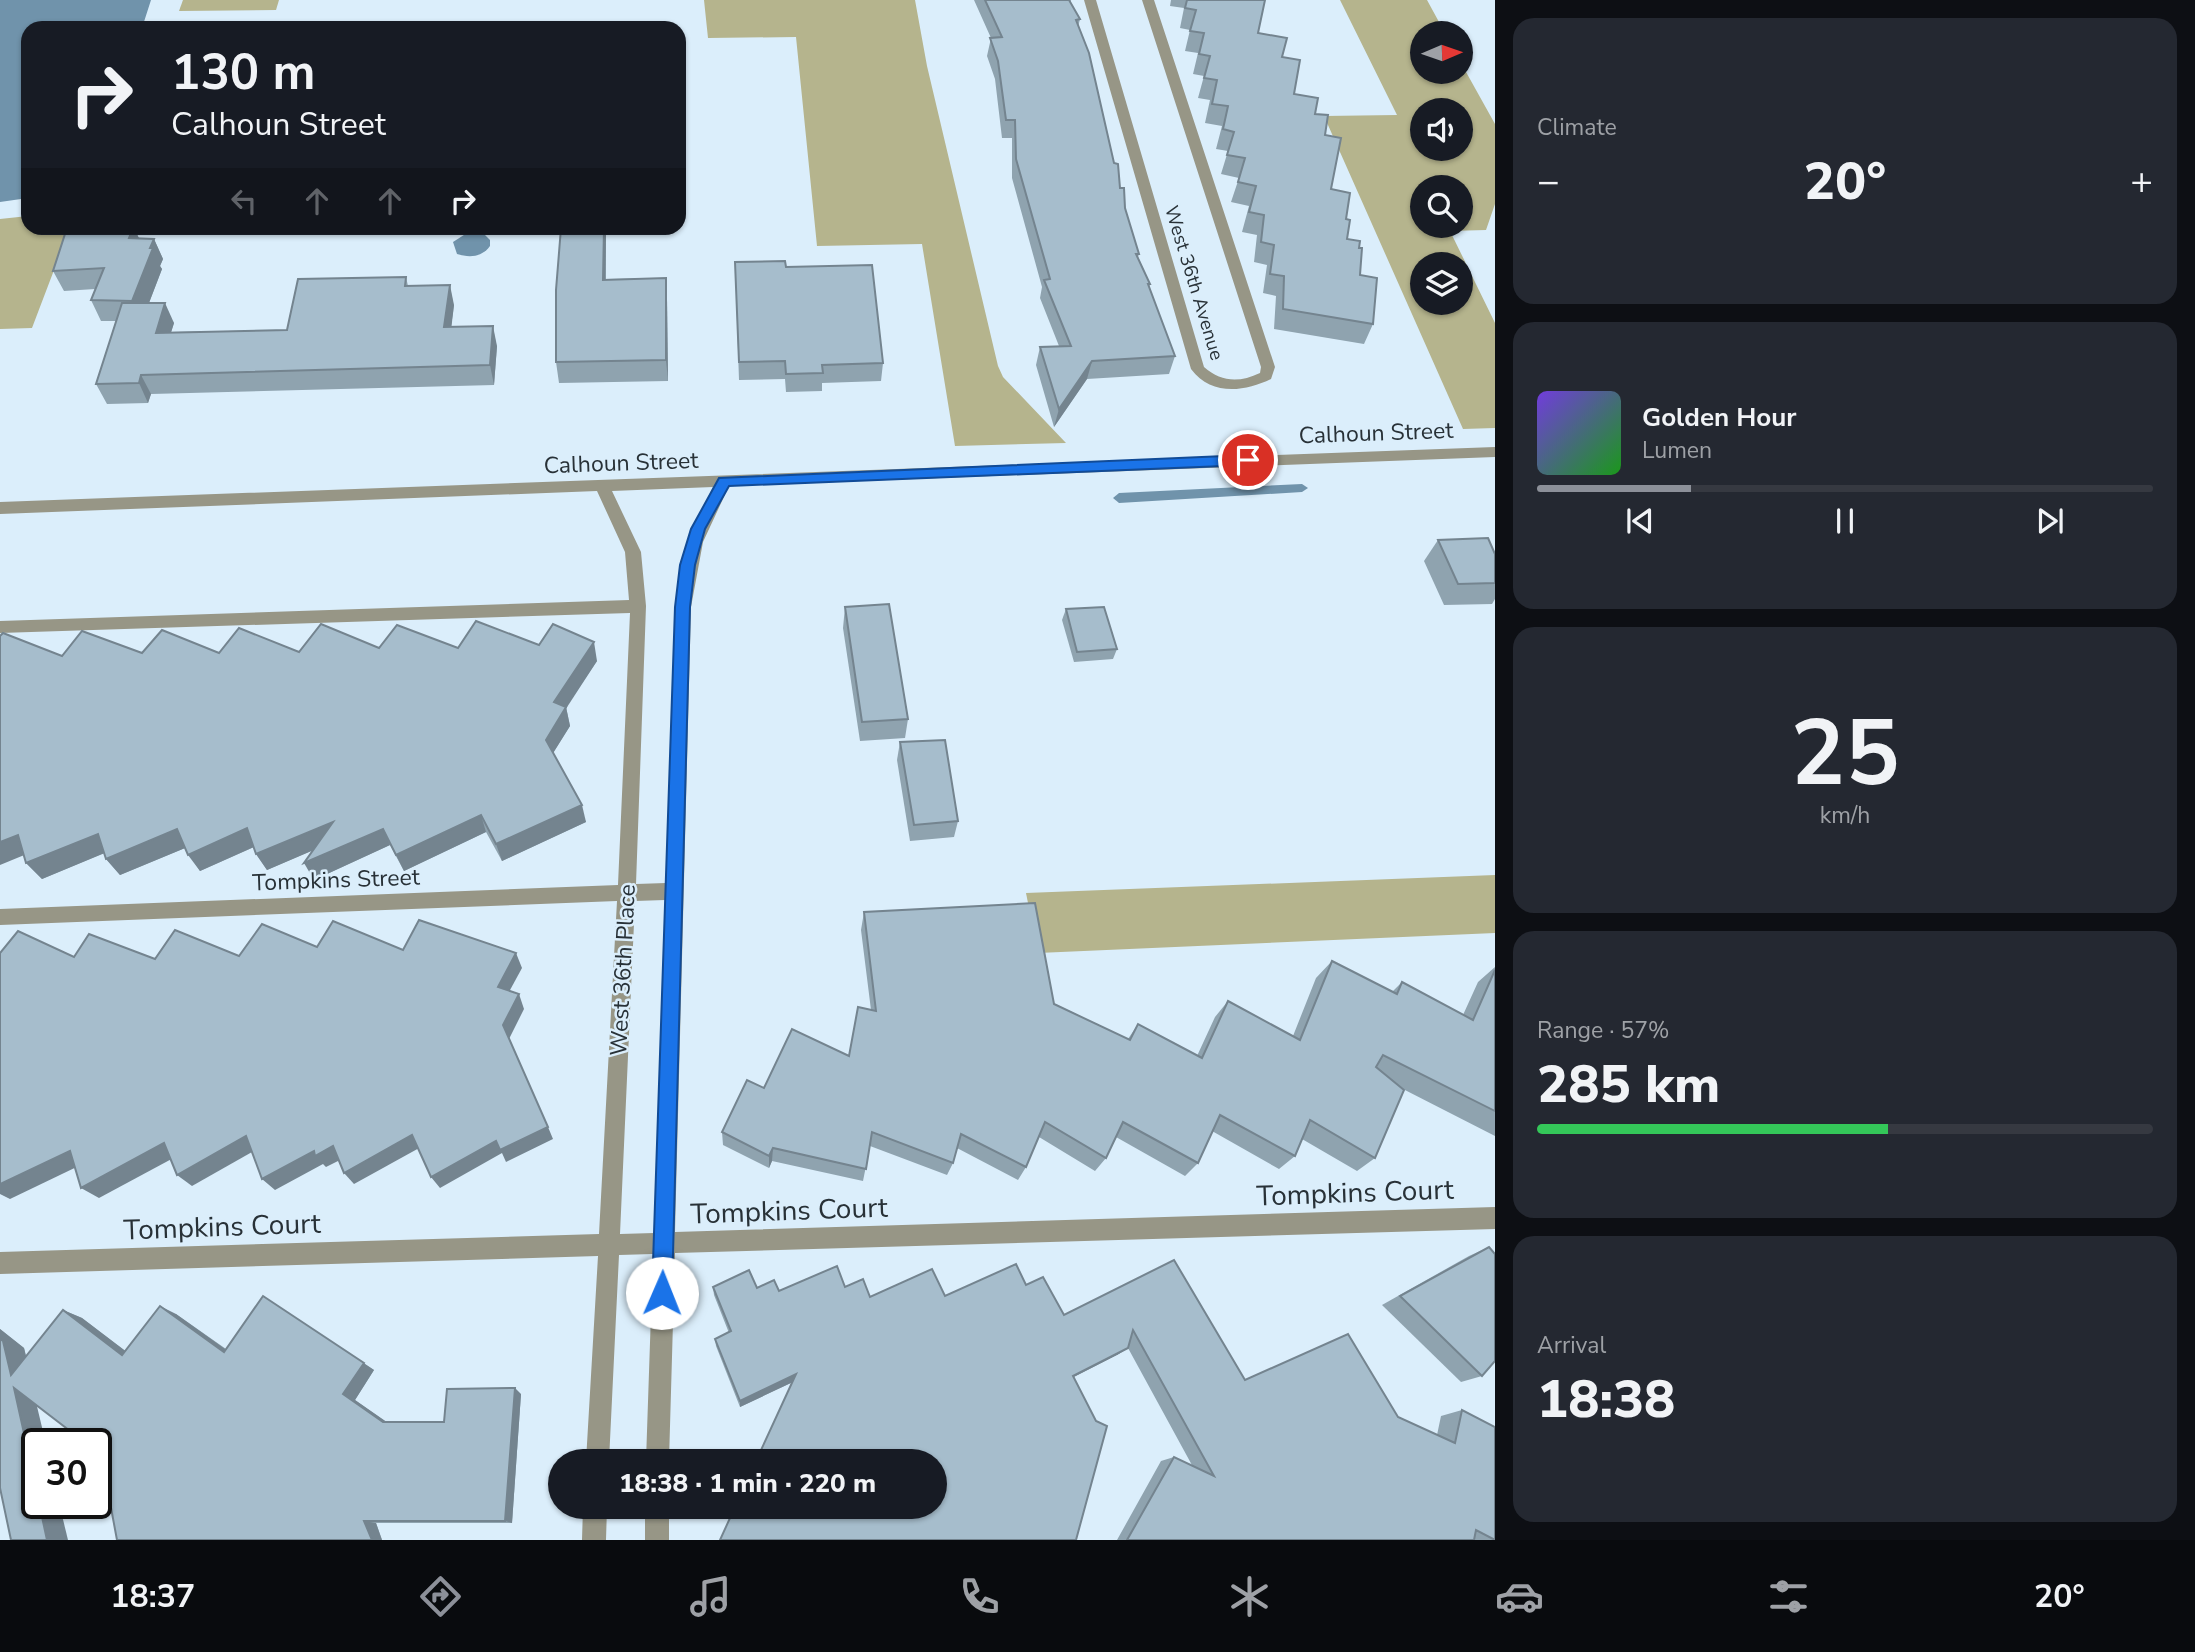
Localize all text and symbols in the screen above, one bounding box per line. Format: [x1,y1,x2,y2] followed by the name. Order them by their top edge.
[1410,21,1474,84] north arrow
[1410,21,1473,315] map controls
[171,39,315,106] text: 130 m
[56,49,147,140] icon: right
[1410,98,1473,161] button: sound
[171,103,386,146] text: Calhoun Street
[1537,112,1617,143] text: Climate
[1804,146,1886,217] text: 20°
[1537,156,1560,207] text: −
[2130,156,2153,207] text: +
[1410,175,1473,238] button: search
[225,182,263,220] icon: left
[298,182,336,220] icon: ahead
[371,182,409,220] icon: ahead
[444,182,482,220] icon: right
[1158,203,1230,363] street label: West 36th Avenue
[1410,252,1473,315] button: layers
[1642,400,1797,435] text: Golden Hour
[1298,415,1455,451] street label: Calhoun Street
[1218,430,1278,490] pin
[1642,435,1712,466] text: Lumen
[1229,441,1267,479] icon: arrive
[543,445,700,481] street label: Calhoun Street
[1621,502,1659,540] icon: previous
[1826,502,1864,540] icon: pause
[2031,502,2069,540] icon: next
[1790,692,1900,816] text: 25
[1820,800,1870,831] text: km/h
[252,862,421,898] street label: Tompkins Street
[603,883,643,1057] street label: West 36th Place
[1537,1015,1669,1046] text: Range · 57%
[1537,1049,1720,1120] text: 285 km
[1256,1171,1454,1215] street label: Tompkins Court
[690,1189,888,1233] street label: Tompkins Court
[123,1205,321,1249] street label: Tompkins Court
[625,1256,699,1330] position arrow
[1537,1330,1606,1361] text: Arrival
[1537,1364,1675,1435] text: 18:38
[21,1428,112,1519] speed limit sign: 30
[619,1466,876,1501] text: 18:38 · 1 min · 220 m
[416,1572,465,1621] icon: directions
[686,1572,735,1621] icon: music
[955,1572,1004,1621] icon: phone
[1225,1572,1274,1621] icon: climate
[1495,1572,1544,1621] icon: car
[1764,1572,1813,1621] icon: filters
[110,1575,195,1618] text: 18:37
[2034,1575,2085,1618] text: 20°

